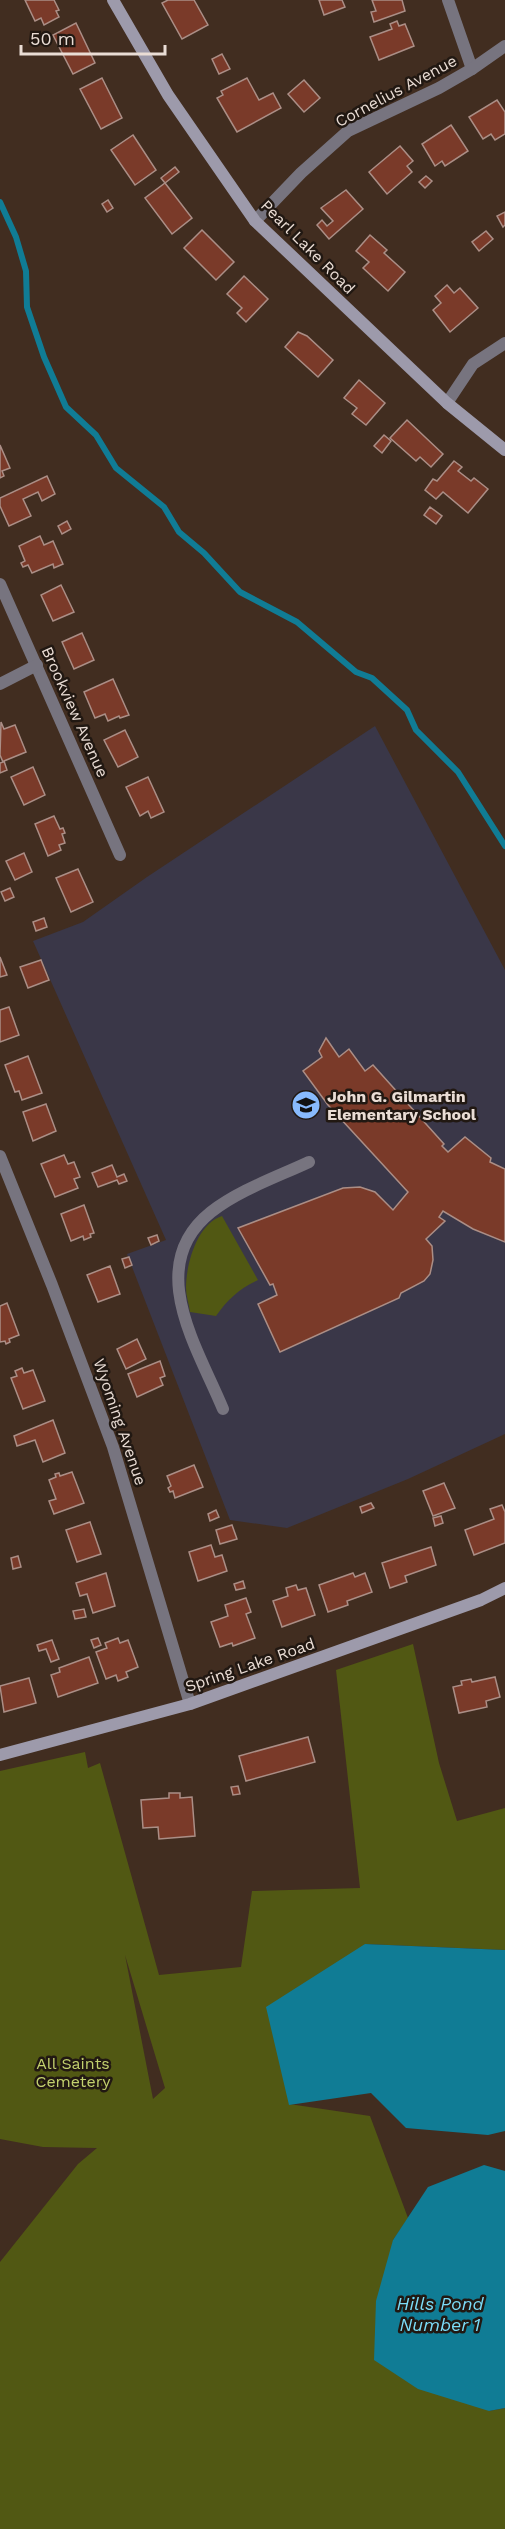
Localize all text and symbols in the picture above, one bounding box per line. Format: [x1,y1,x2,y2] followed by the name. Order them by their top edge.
[21,18,165,56] scale bar
[30,28,75,49] text: 50 m
[332,51,460,131] street label: Cornelius Avenue
[257,196,359,298] street label: Pearl Lake Road
[38,644,112,780] street label: Brookview Avenue
[327,1087,477,1124] place label: John G. Gilmartin Elementary School
[290,1089,322,1121] school or university icon: John G. Gilmartin Elementary School
[89,1356,151,1488] street label: Wyoming Avenue
[183,1634,317,1696] street label: Spring Lake Road
[35,2054,111,2091] park label: All Saints Cemetery
[396,2293,484,2335] water label: Hills Pond Number 1

